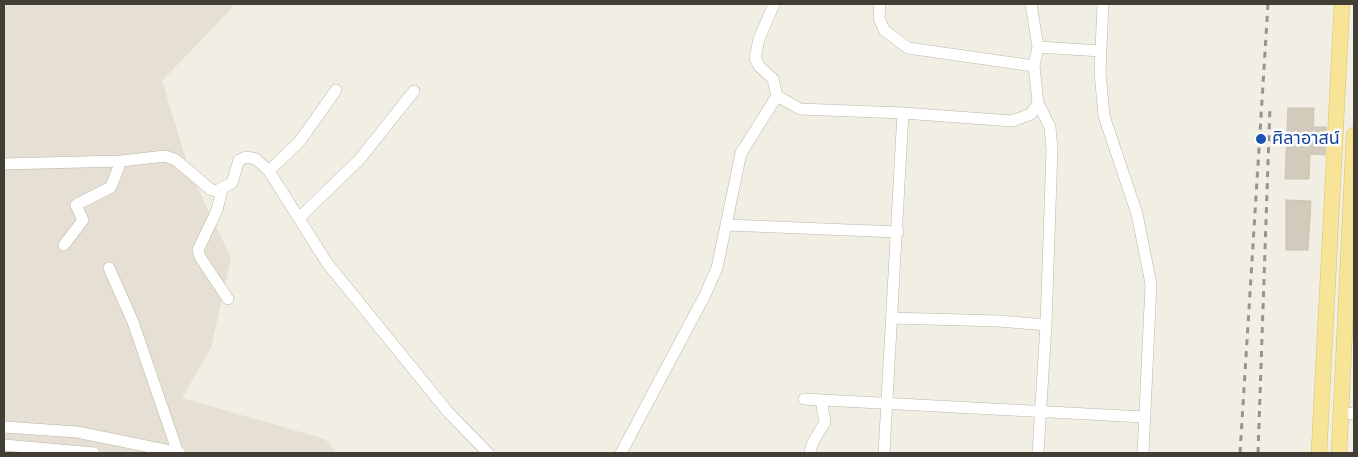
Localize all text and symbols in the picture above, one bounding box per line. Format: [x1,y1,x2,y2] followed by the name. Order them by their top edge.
[1272,128,1340,150] place label: ศิลาอาสน์
[1254,132,1268,146] marker: ศิลาอาสน์

